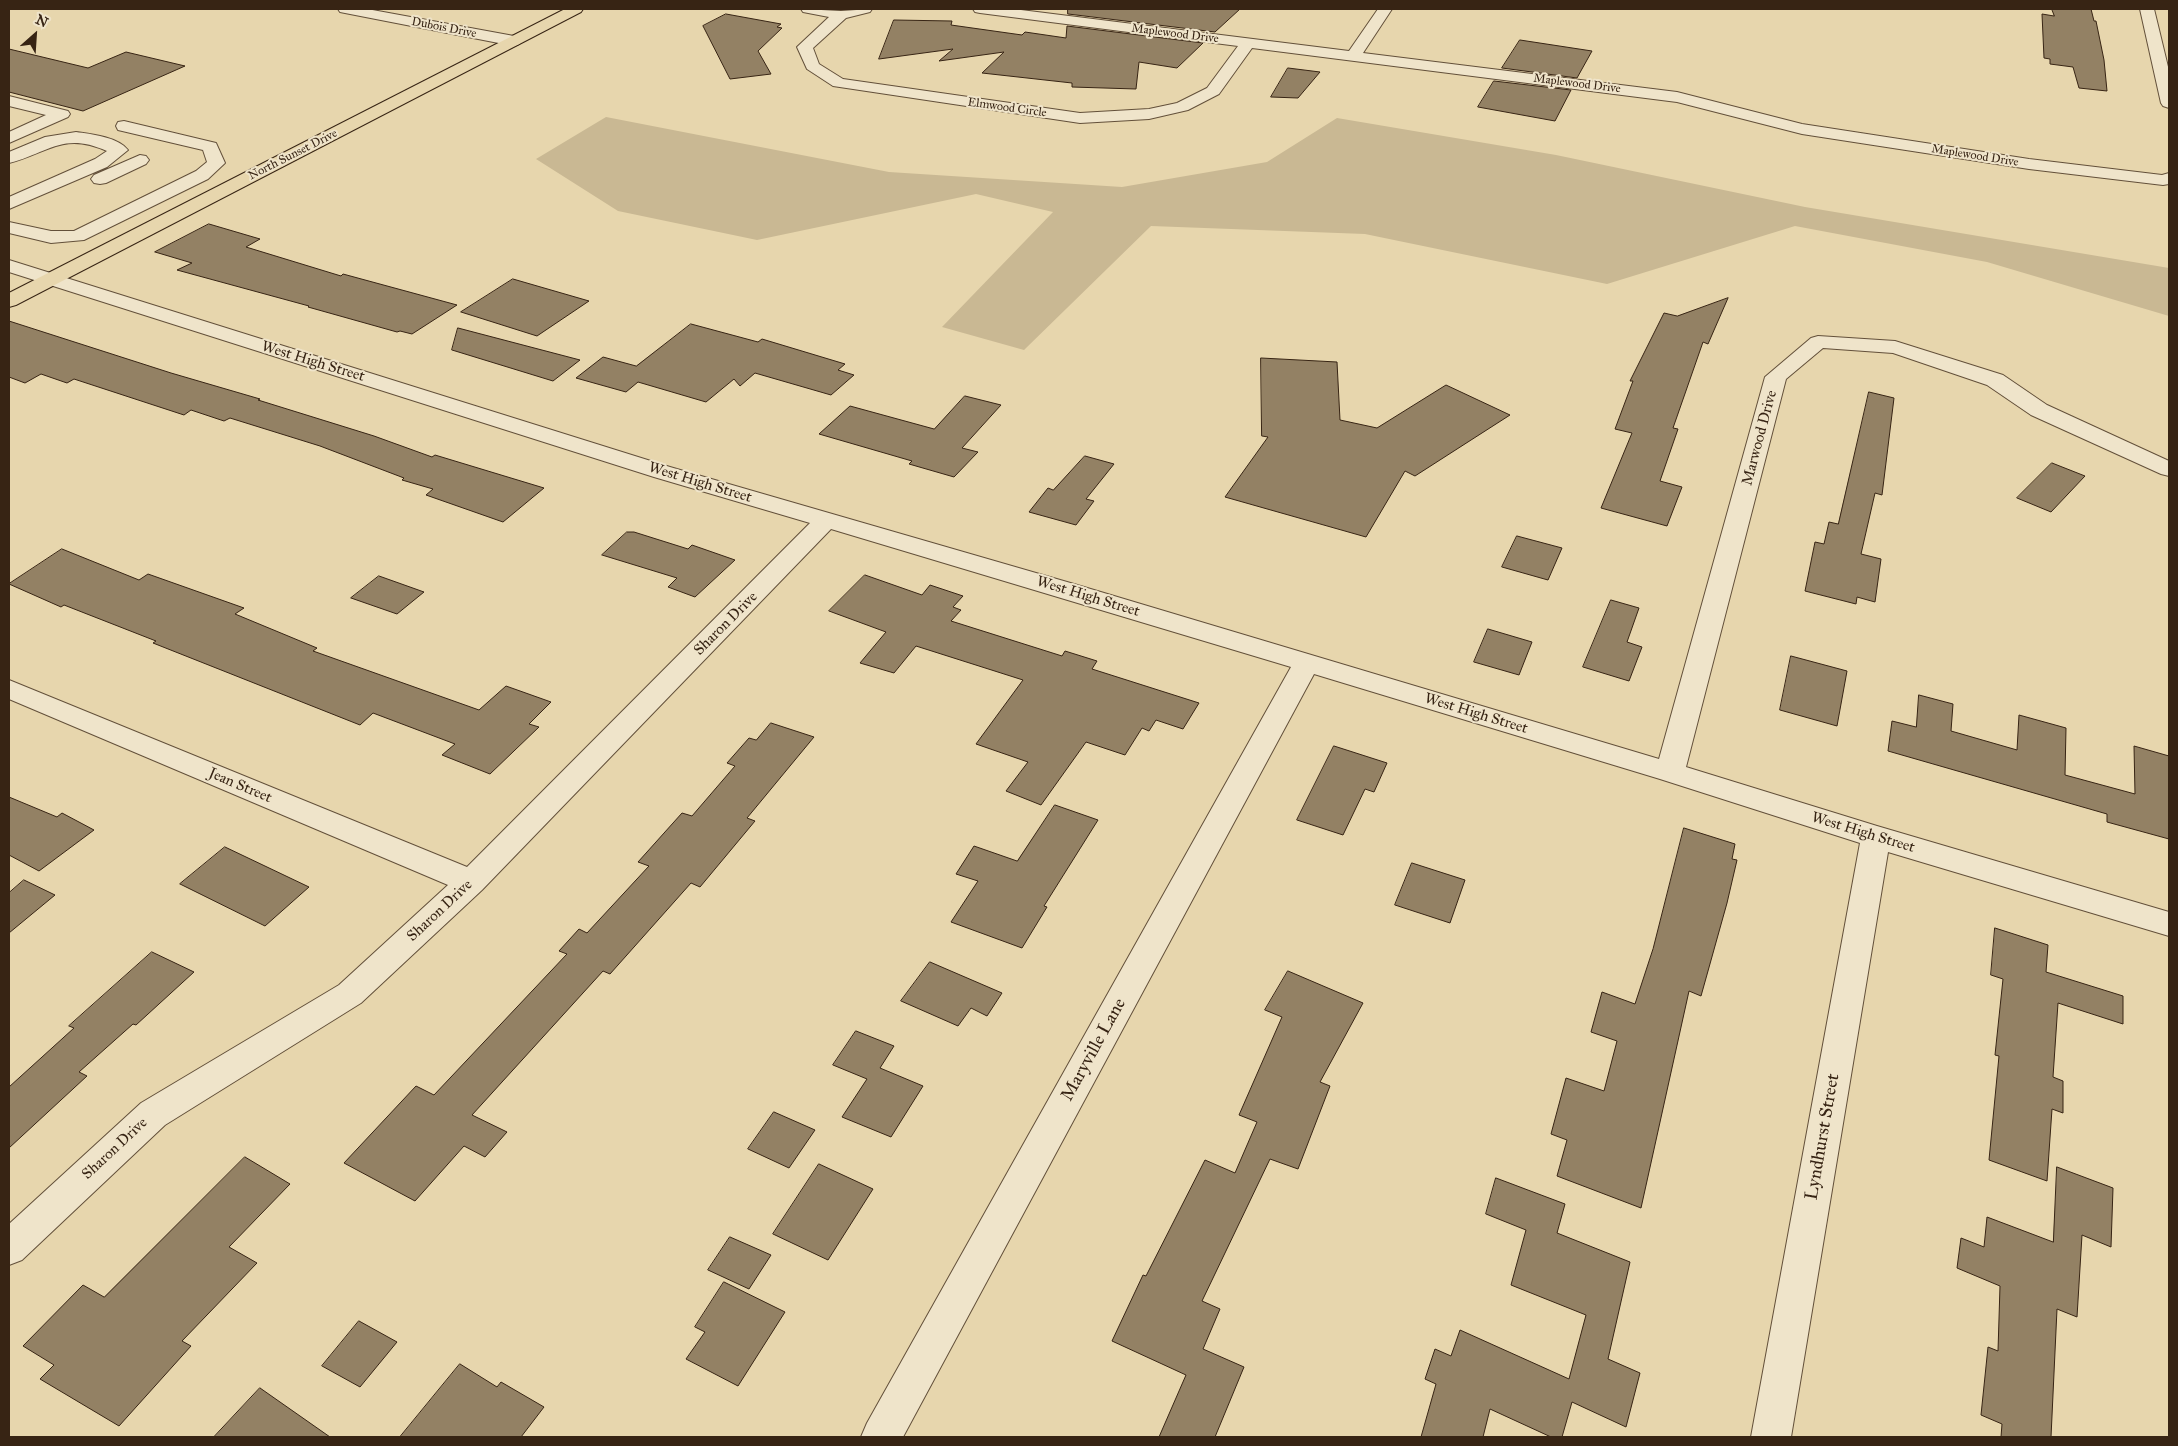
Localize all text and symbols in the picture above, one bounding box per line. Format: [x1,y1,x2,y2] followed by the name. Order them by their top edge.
[10,10,60,60] north arrow
[33,11,51,31] text: N
[410,15,478,41] street label: Dubois Drive
[1130,21,1220,47] street label: Maplewood Drive
[1532,71,1622,97] street label: Maplewood Drive
[967,95,1047,121] street label: Elmwood Circle
[246,126,340,184] street label: North Sunset Drive
[1930,142,2020,170] street label: Maplewood Drive
[259,338,367,386] street label: West High Street
[1739,388,1781,488] street label: Marwood Drive
[646,459,754,507] street label: West High Street
[1034,573,1142,621] street label: West High Street
[690,588,762,660] street label: Sharon Drive
[1422,690,1530,738] street label: West High Street
[206,765,274,807] street label: Jean Street
[1809,809,1917,857] street label: West High Street
[404,876,476,946] street label: Sharon Drive
[1057,995,1131,1105] street label: Maryville Lane
[1801,1072,1845,1202] street label: Lyndhurst Street
[79,1114,151,1184] street label: Sharon Drive

